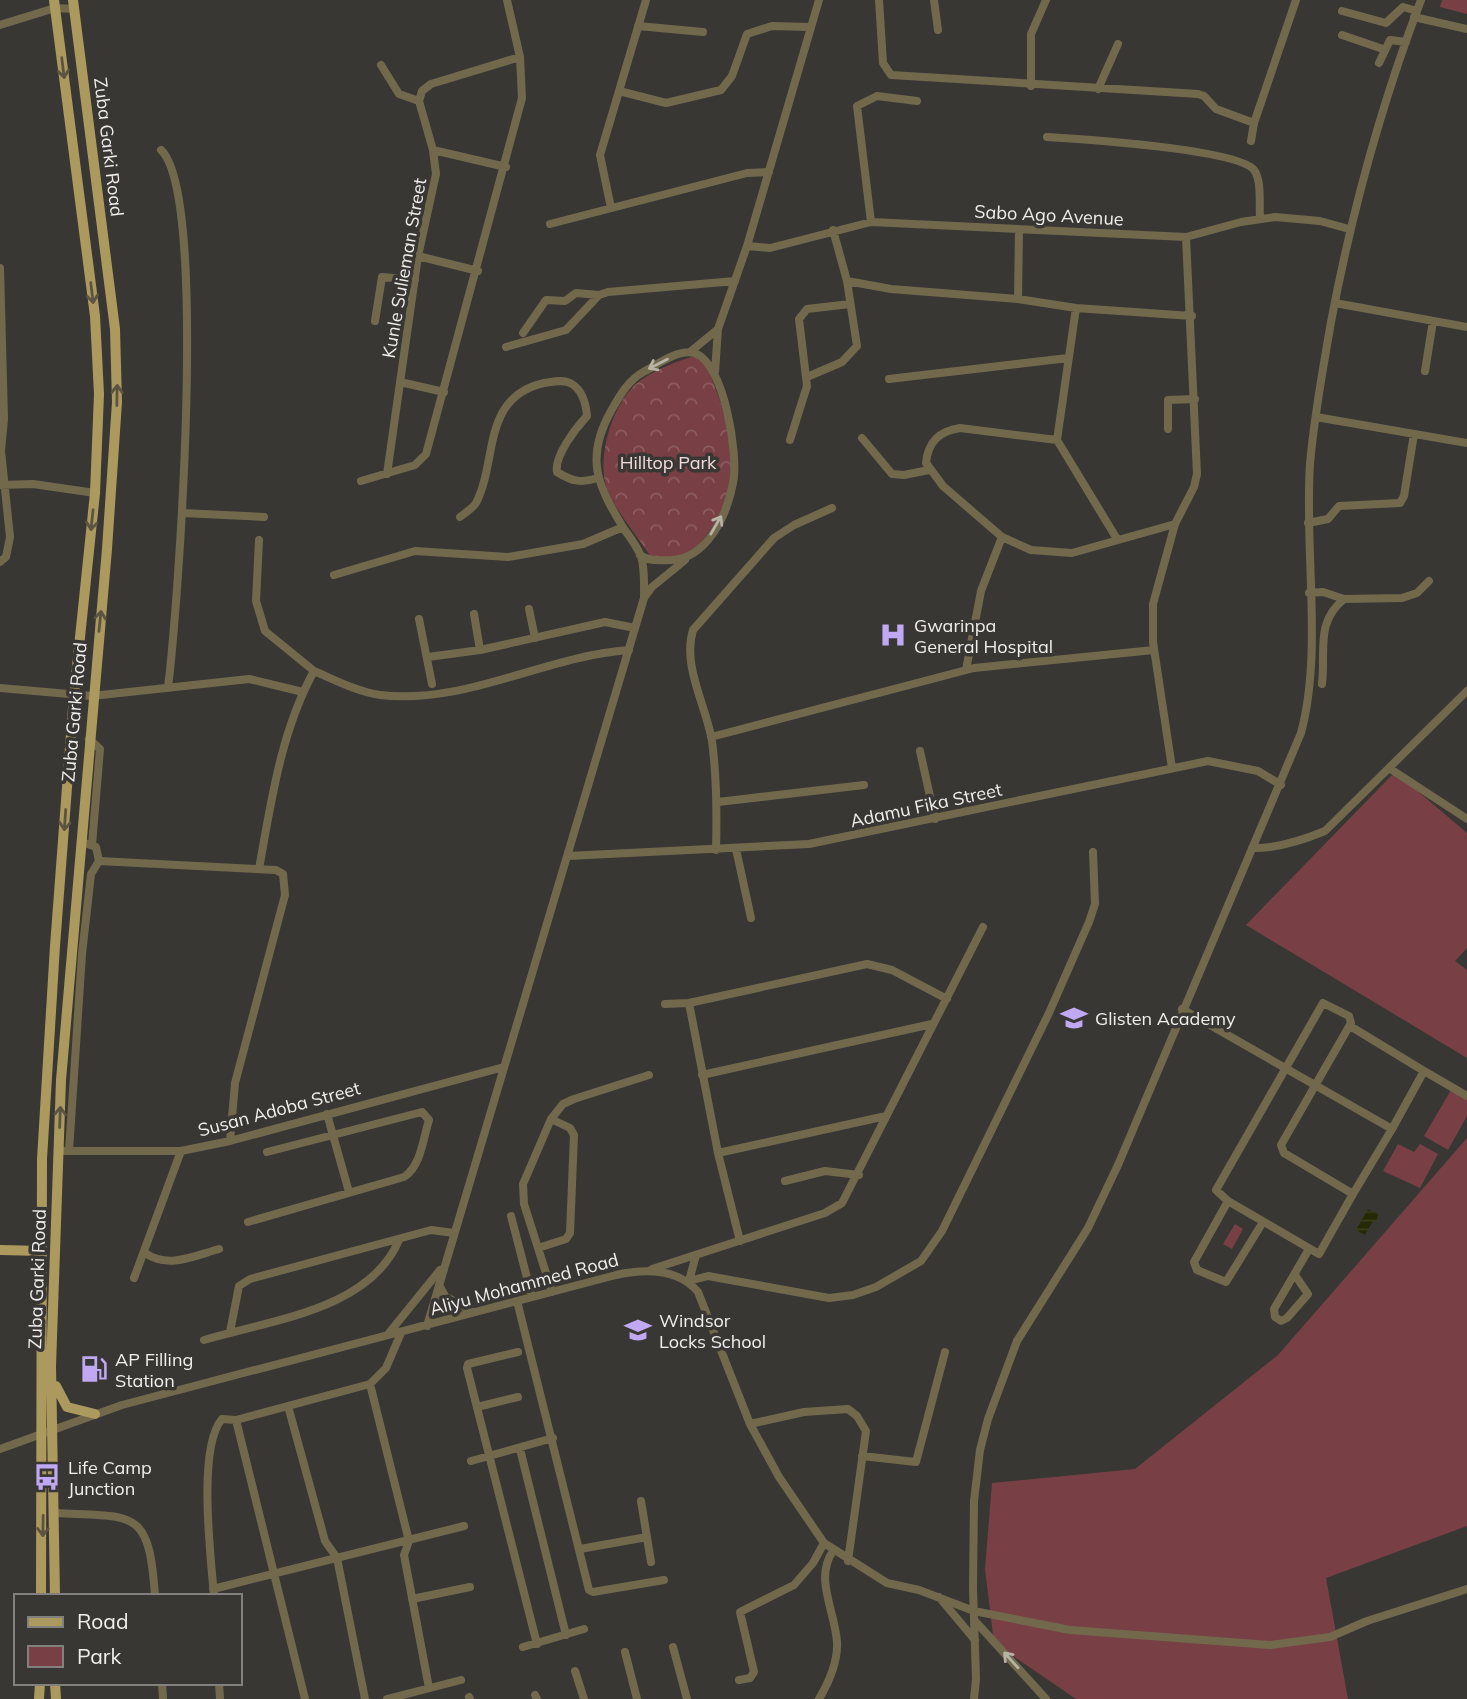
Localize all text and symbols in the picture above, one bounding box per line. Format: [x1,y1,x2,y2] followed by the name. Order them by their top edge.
[57,56,70,79] one-way arrow
[89,76,129,218] street label: Zuba Garki Road
[377,176,431,360] street label: Kunle Sulieman Street
[974,200,1124,230] street label: Sabo Ago Avenue
[86,281,99,304] one-way arrow
[648,358,669,372] one-way arrow
[110,383,124,406] one-way arrow
[620,451,717,474] park label: Hilltop Park
[85,508,98,531] one-way arrow
[709,516,723,536] one-way arrow
[93,611,106,633] one-way arrow
[914,614,1053,658] place label: Gwarinpa General Hospital
[878,620,908,650] hospital icon: Gwarinpa General Hospital
[56,641,92,783] street label: Zuba Garki Road
[848,778,1004,832] street label: Adamu Fika Street
[58,808,71,831] one-way arrow
[1059,1003,1089,1033] school or university icon: Glisten Academy
[1095,1007,1236,1030] place label: Glisten Academy
[195,1076,363,1142] street label: Susan Adoba Street
[53,1106,66,1129] one-way arrow
[23,1209,51,1349] street label: Zuba Garki Road
[427,1248,621,1320] street label: Aliyu Mohammed Road
[659,1309,766,1353] place label: Windsor Locks School
[623,1315,653,1345] school or university icon: Windsor Locks School
[115,1348,193,1392] place label: AP Filling Station
[79,1354,109,1384] fuel station icon: AP Filling Station
[68,1456,152,1500] place label: Life Camp Junction
[32,1462,62,1492] bus stop icon: Life Camp Junction
[36,1515,49,1538] one-way arrow
[14,1594,242,1685] legend
[77,1608,128,1634] text: Road
[77,1643,121,1669] text: Park
[1002,1652,1019,1669] one-way arrow

